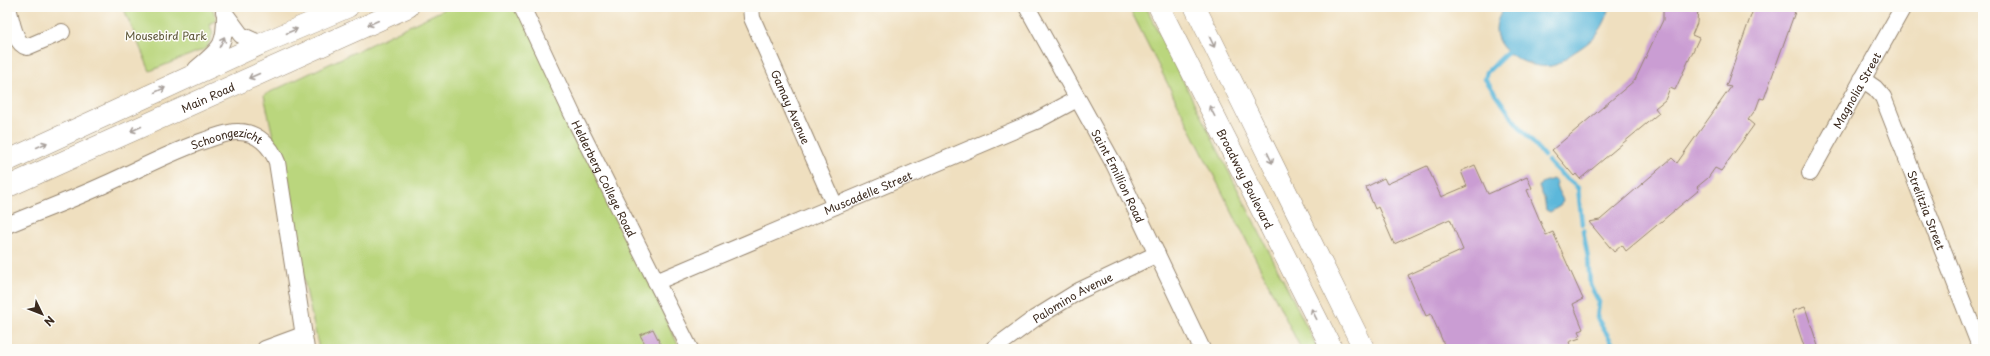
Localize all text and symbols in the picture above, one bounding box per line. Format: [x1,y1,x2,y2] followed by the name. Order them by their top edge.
[367,20,379,27] one-way arrow
[125,27,207,44] park label: Mousebird Park
[285,27,297,34] one-way arrow
[219,36,226,48] one-way arrow
[1209,36,1216,48] one-way arrow
[1828,48,1885,132] street label: Magnolia Street
[767,67,815,147] street label: Gamay Avenue
[249,73,261,80] one-way arrow
[178,77,237,116] street label: Main Road
[154,86,166,93] one-way arrow
[1207,105,1215,117] one-way arrow
[568,117,641,240] street label: Helderberg College Road
[188,123,267,153] street label: Schoongezicht
[1213,125,1278,231] street label: Broadway Boulevard
[130,126,142,134] one-way arrow
[1088,126,1149,225] street label: Saint Emillion Road
[36,141,48,148] one-way arrow
[1267,152,1274,164] one-way arrow
[821,166,915,219] street label: Muscadelle Street
[1904,168,1950,253] street label: Strelitzia Street
[1029,268,1115,327] street label: Palomino Avenue
[22,294,62,334] north arrow
[1310,308,1318,320] one-way arrow
[40,312,59,330] text: N

